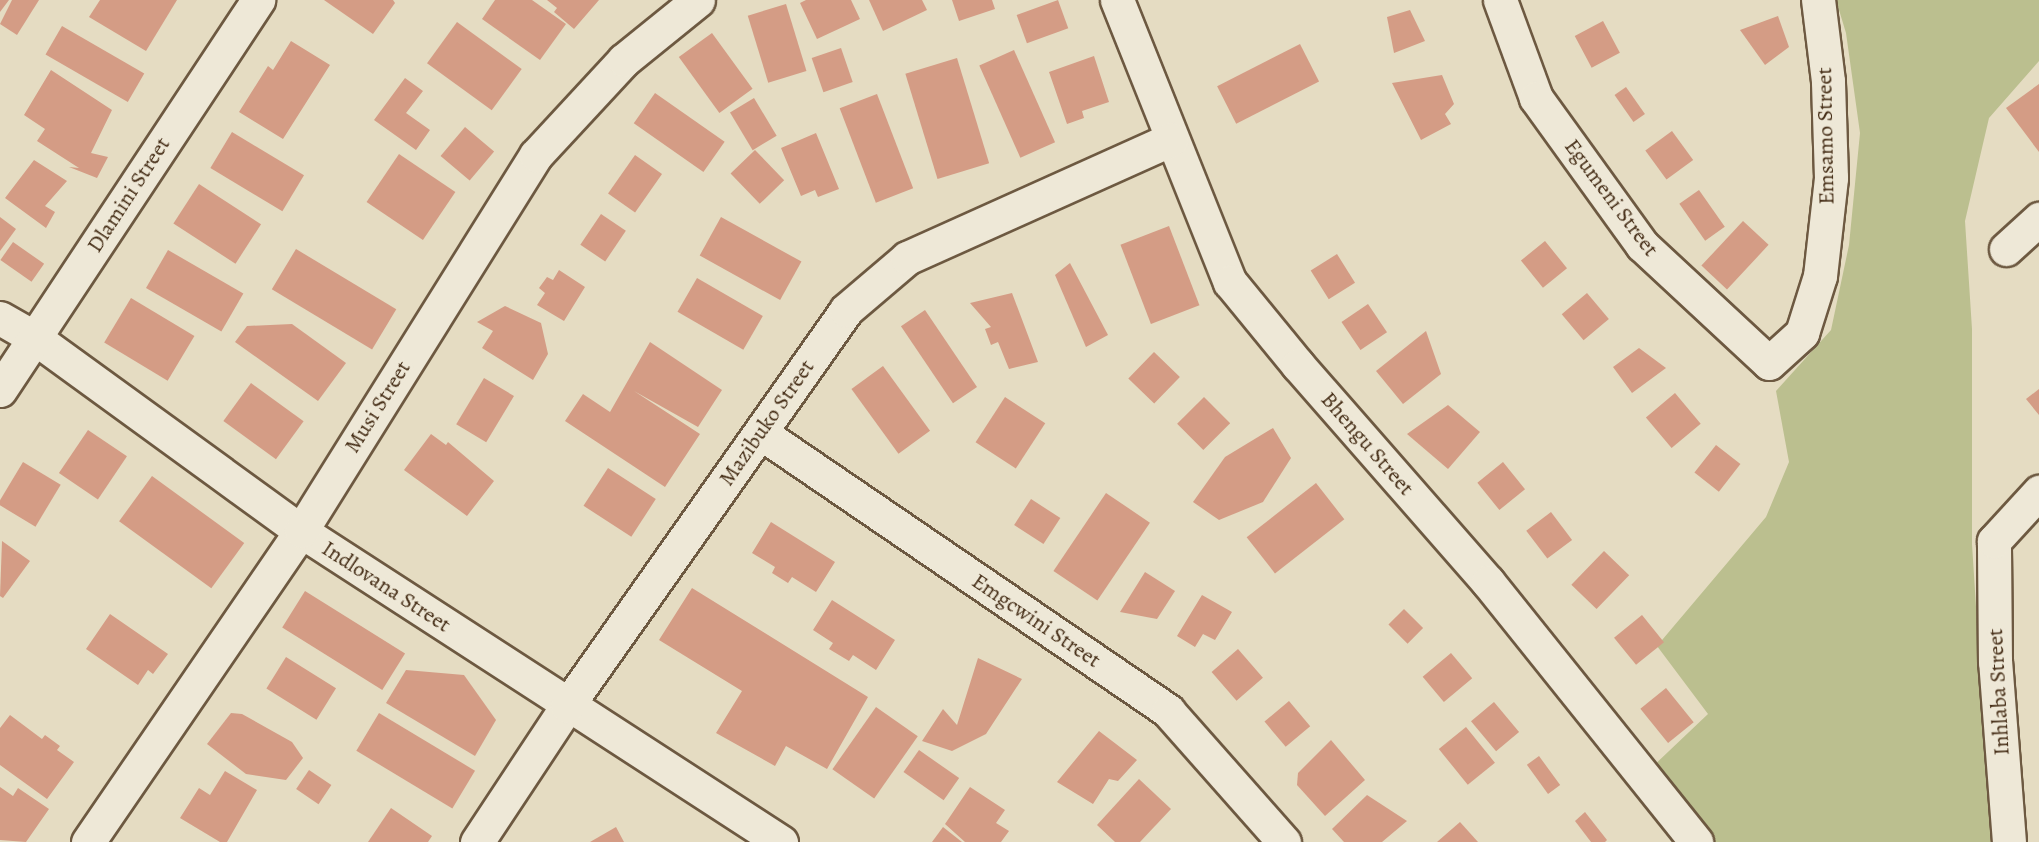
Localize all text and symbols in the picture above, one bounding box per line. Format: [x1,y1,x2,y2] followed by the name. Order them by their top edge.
[1812,67,1840,205] street label: Emsamo Street
[82,132,176,258] street label: Dlamini Street
[1558,134,1664,262] street label: Egumeni Street
[714,355,820,491] street label: Mazibuko Street
[339,356,417,458] street label: Musi Street
[1315,387,1419,501] street label: Bhengu Street
[317,536,455,638] street label: Indlovana Street
[967,568,1105,674] street label: Emgcwini Street
[1982,628,2016,756] street label: Inhlaba Street

